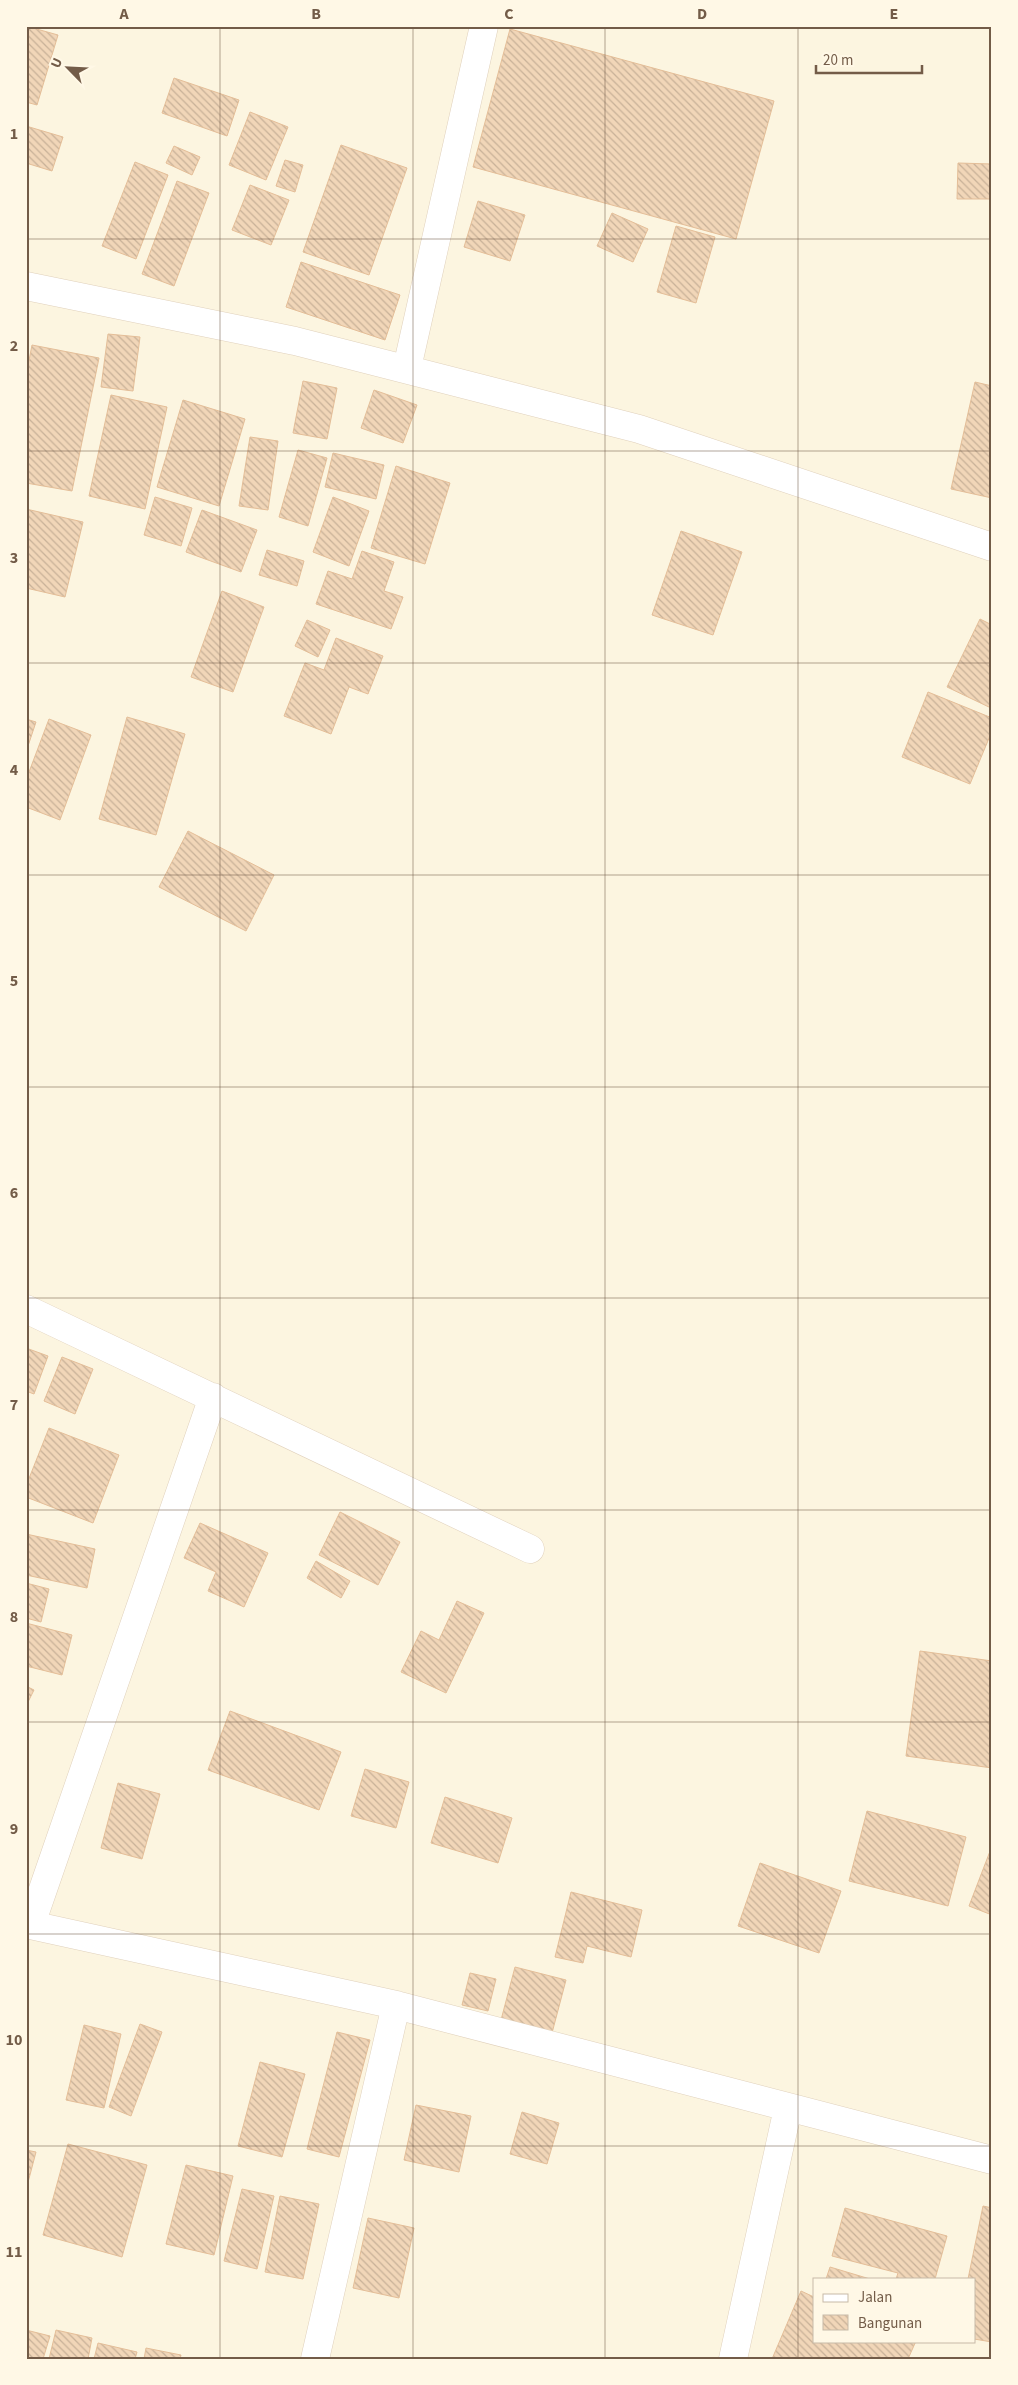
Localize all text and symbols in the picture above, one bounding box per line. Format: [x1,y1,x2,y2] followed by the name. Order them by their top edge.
[118,3,129,25] text: A
[311,3,321,25] text: B
[504,3,514,25] text: C
[697,3,707,25] text: D
[890,3,898,25] text: E
[42,42,92,92] north arrow
[816,42,922,74] scale bar
[823,50,853,71] text: 20 m
[46,55,68,71] text: U
[10,123,18,145] text: 1
[10,335,18,357] text: 2
[10,547,18,569] text: 3
[10,759,19,781] text: 4
[10,970,18,992] text: 5
[10,1182,18,1204] text: 6
[10,1394,18,1416] text: 7
[10,1606,18,1628] text: 8
[10,1818,18,1840] text: 9
[6,2029,22,2051] text: 10
[6,2241,22,2263] text: 11
[813,2278,976,2342] legend
[858,2287,892,2308] text: Jalan
[858,2313,922,2334] text: Bangunan

